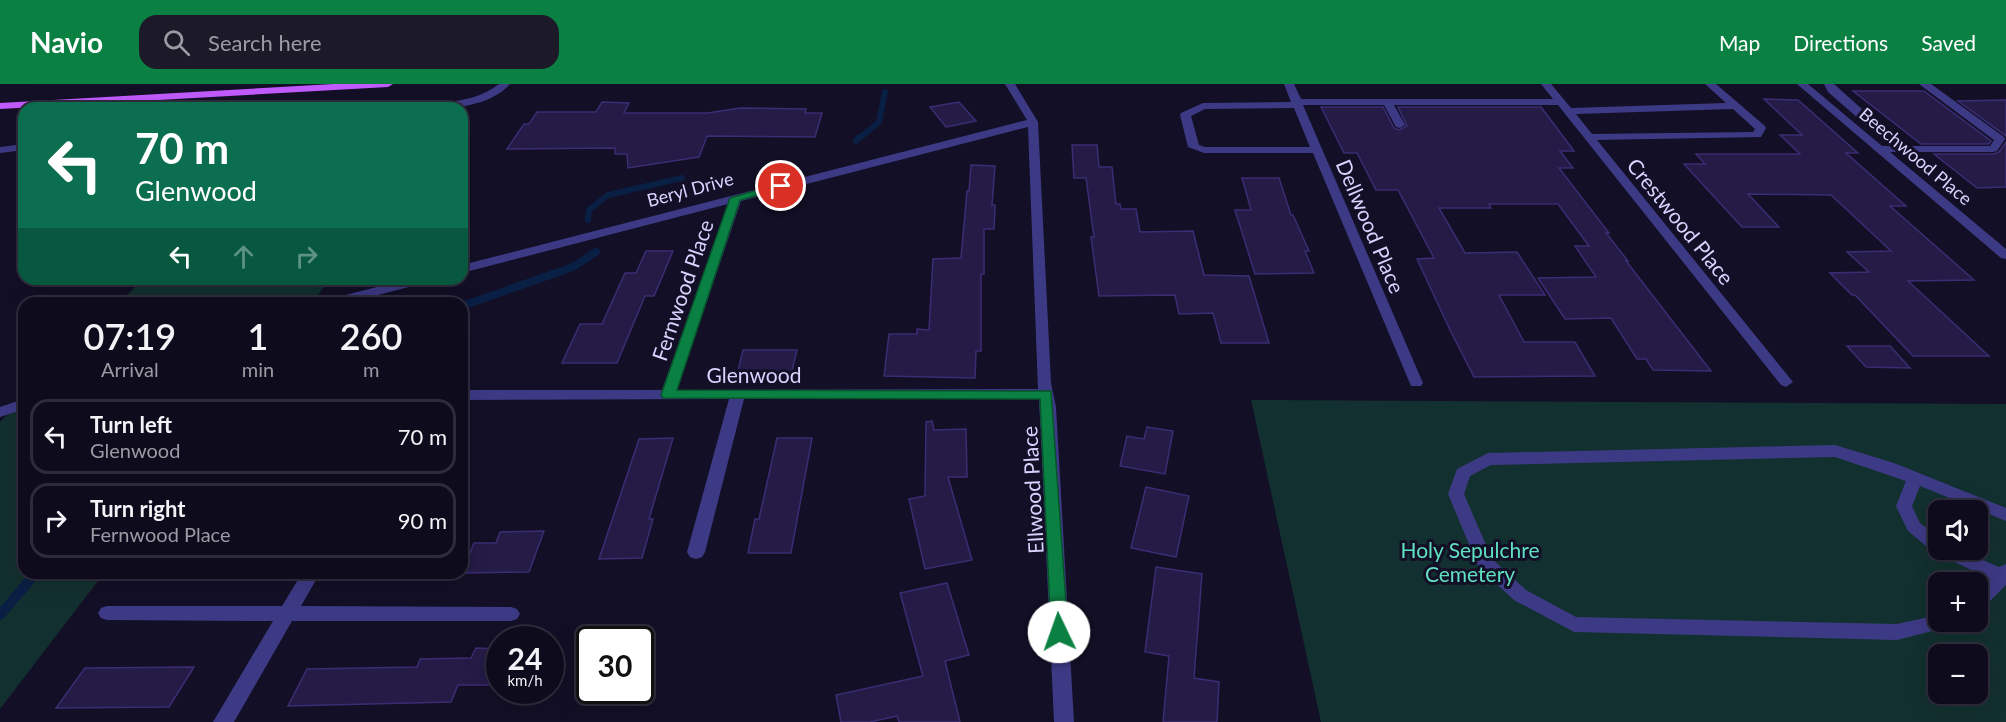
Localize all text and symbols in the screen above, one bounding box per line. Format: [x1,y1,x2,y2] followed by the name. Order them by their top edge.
[139,15,559,69] search box
[30,25,103,59] text: Navio
[160,26,193,59] icon: search
[208,29,322,56] text: Search here
[1719,30,1760,55] text: Map
[1793,30,1888,55] text: Directions
[1921,30,1976,55] text: Saved
[1855,103,1977,209] street label: Beechwood Place
[135,123,229,173] text: 70 m
[36,126,114,204] icon: left
[1622,153,1740,289] street label: Crestwood Place
[1332,155,1410,297] street label: Dellwood Place
[755,160,806,211] pin
[644,167,736,211] street label: Beryl Drive
[764,169,797,202] icon: arrive
[135,174,257,207] text: Glenwood
[646,216,718,364] street label: Fernwood Place
[164,240,197,273] icon: left
[227,240,260,273] icon: ahead
[290,240,323,273] icon: right
[84,314,176,358] text: 07:19
[248,314,268,358] text: 1
[340,314,402,358] text: 260
[101,357,159,381] text: Arrival
[242,357,274,381] text: min
[363,357,379,381] text: m
[707,362,801,387] street label: Glenwood
[90,411,172,438] text: Turn left
[39,420,72,453] icon: left
[398,423,447,450] text: 70 m
[1016,425,1048,555] street label: Ellwood Place
[90,438,180,462] text: Glenwood
[90,495,185,522] text: Turn right
[1928,500,1988,704] map controls
[1928,500,1988,560] button: sound
[39,504,72,537] icon: right
[398,507,447,534] text: 90 m
[90,522,231,546] text: Fernwood Place
[1400,537,1540,586] park label: Holy Sepulchre Cemetery
[1928,572,1988,632] button: +
[1027,600,1091,664] position arrow
[576,626,654,704] speed limit sign: 30
[508,640,542,676] text: 24
[1928,644,1988,704] button: −
[507,671,543,689] text: km/h

